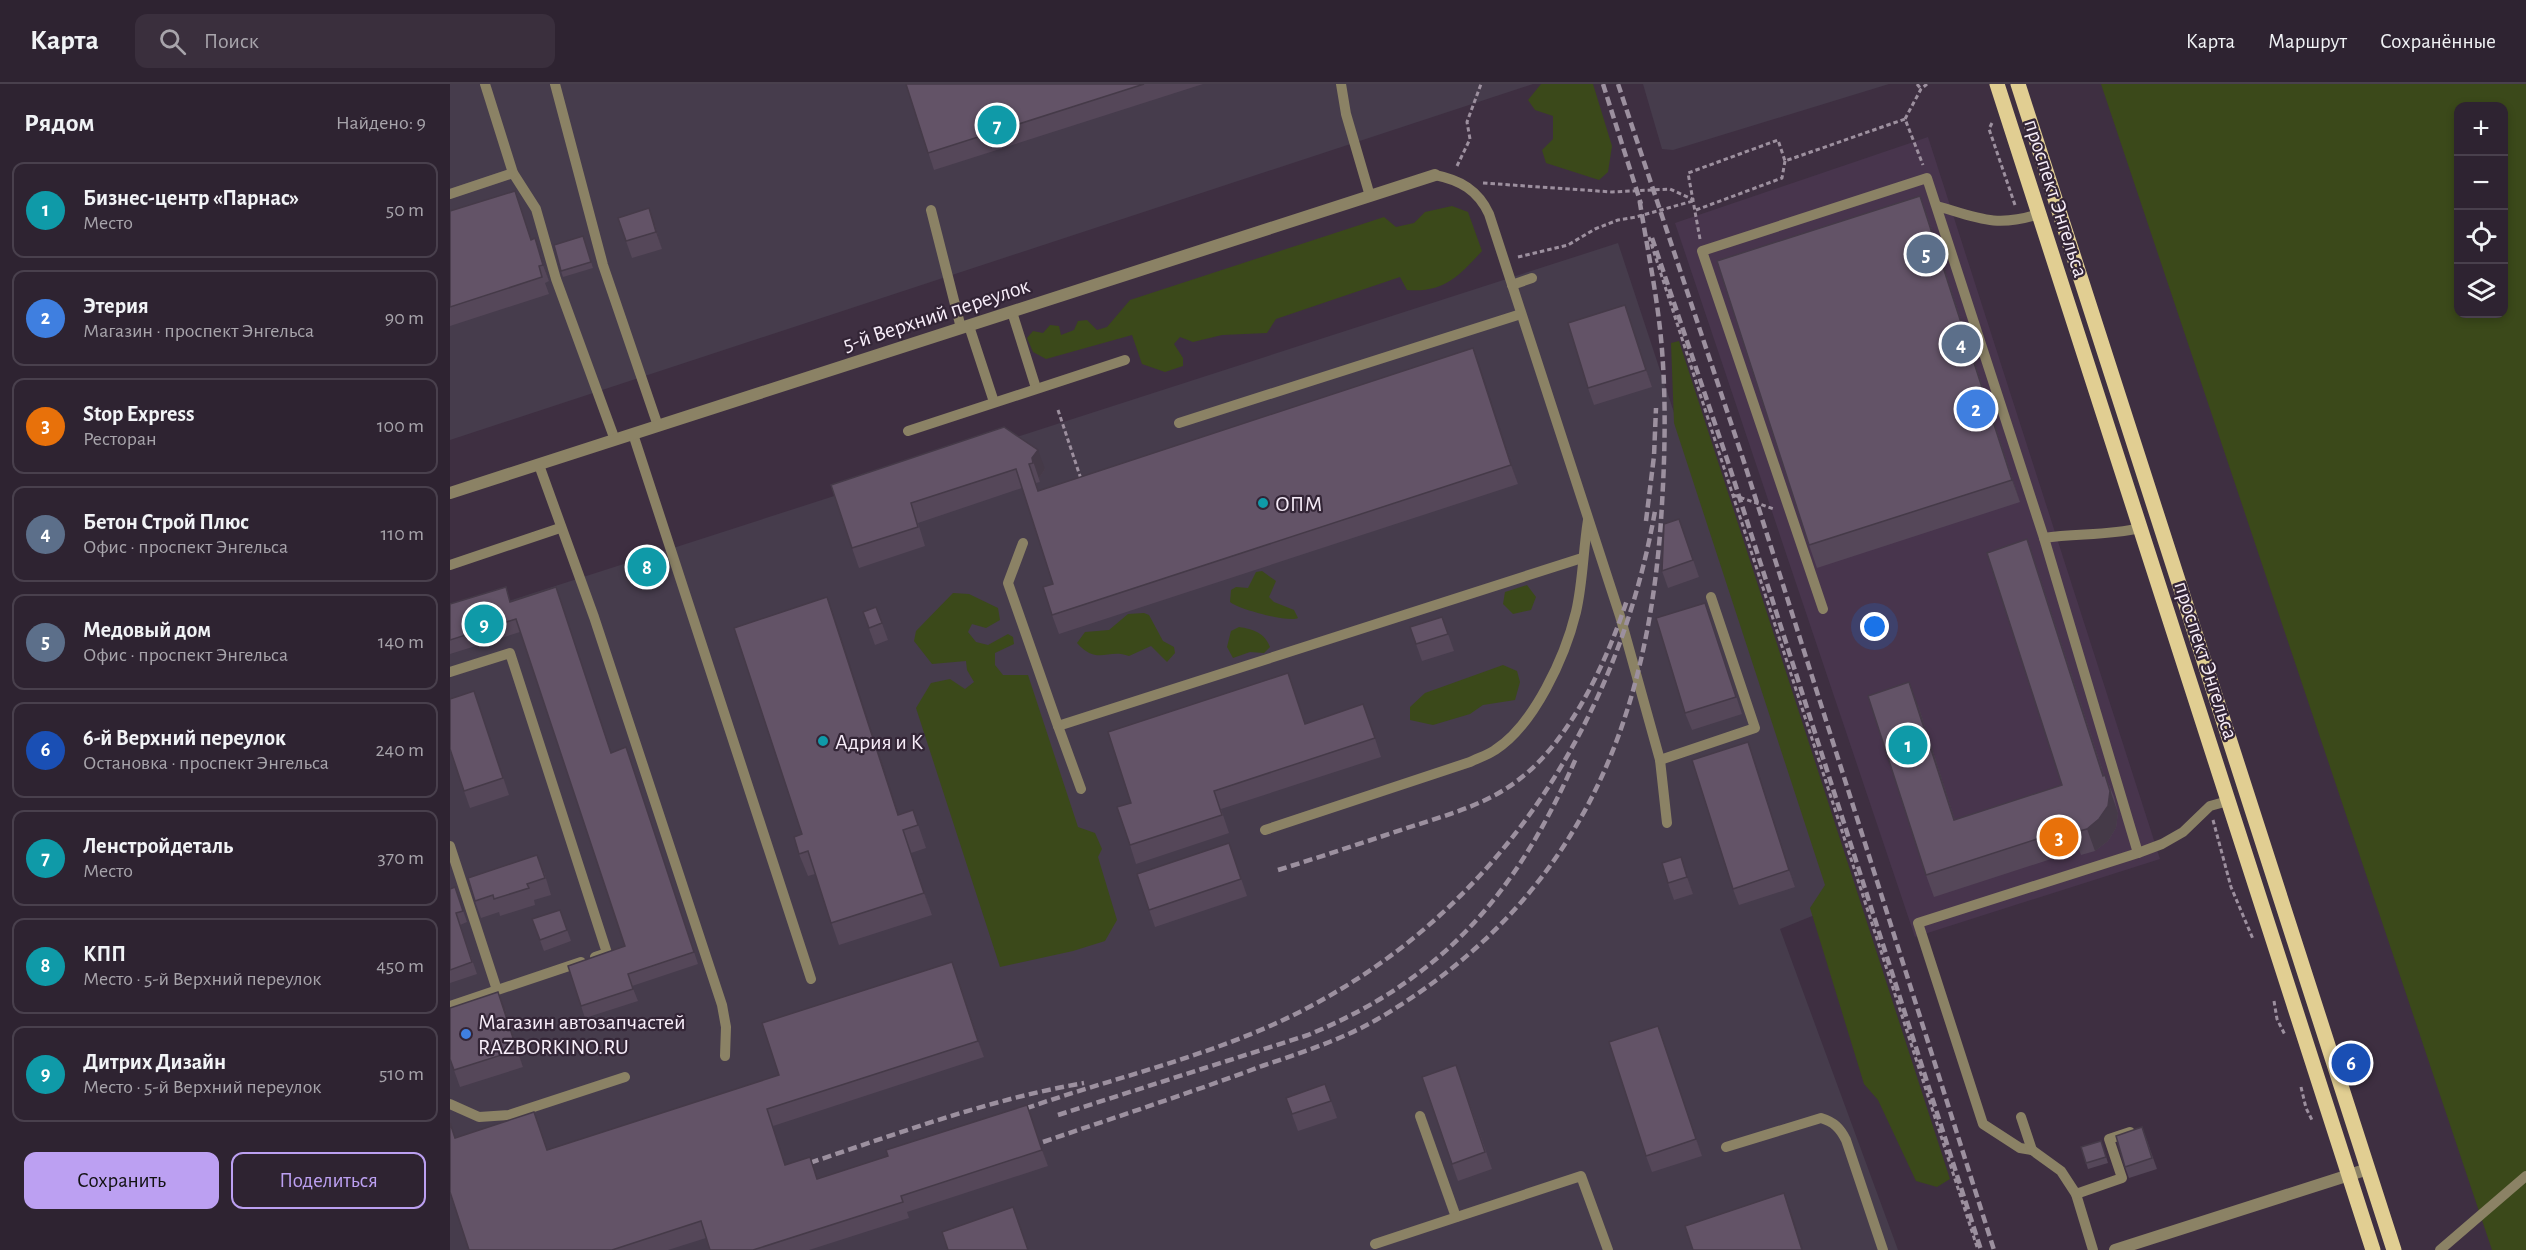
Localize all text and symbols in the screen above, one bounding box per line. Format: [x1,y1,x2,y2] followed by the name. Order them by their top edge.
[135,14,555,68] search box
[156,25,189,58] icon: search
[30,27,99,55] text: Карта
[204,30,259,52] text: Поиск
[2186,31,2235,52] text: Карта
[2268,31,2347,52] text: Маршрут
[2380,31,2496,52] text: Сохранённые
[978,102,1016,147] pin: 7
[2454,102,2508,318] map controls
[2454,102,2508,156] button: +
[24,110,95,136] text: Рядом
[336,113,426,133] text: Найдено: 9
[2020,116,2092,280] street label: проспект Энгельса
[2454,156,2508,210] button: −
[83,187,299,209] text: Бизнес-центр «Парнас»
[42,200,49,220] text: 1
[386,200,424,220] text: 50 m
[2454,210,2508,264] button: locate
[83,213,133,233] text: Место
[1906,232,1946,276] pin: 5
[2454,264,2508,318] button: layers
[840,274,1032,356] street label: 5-й Верхний переулок
[83,295,149,317] text: Этерия
[41,308,50,328] text: 2
[385,308,424,328] text: 90 m
[83,321,314,341] text: Магазин · проспект Энгельса
[1942,322,1980,366] pin: 4
[1956,386,1996,432] pin: 2
[83,403,194,425] text: Stop Express
[41,416,50,436] text: 3
[377,416,424,436] text: 100 m
[83,429,157,449] text: Ресторан
[1275,493,1322,515] place label: ОПМ
[1256,496,1270,510] marker: ОПМ
[83,511,249,533] text: Бетон Строй Плюс
[40,524,51,544] text: 4
[380,524,424,544] text: 110 m
[83,537,288,557] text: Офис · проспект Энгельса
[628,544,666,590] pin: 8
[2170,578,2242,742] street label: проспект Энгельса
[465,602,504,646] pin: 9
[1860,612,1889,641] your location
[83,619,211,641] text: Медовый дом
[41,632,50,652] text: 5
[378,632,424,652] text: 140 m
[83,645,288,665] text: Офис · проспект Энгельса
[1888,722,1928,768] pin: 1
[83,727,286,749] text: 6-й Верхний переулок
[835,731,924,753] place label: Адрия и К
[816,734,830,748] marker: Адрия и К
[41,740,50,760] text: 6
[375,740,424,760] text: 240 m
[83,753,329,773] text: Остановка · проспект Энгельса
[2040,814,2078,860] pin: 3
[83,835,233,857] text: Ленстройдеталь
[41,848,50,868] text: 7
[378,848,424,868] text: 370 m
[83,861,133,881] text: Место
[83,943,126,965] text: КПП
[41,956,50,976] text: 8
[376,956,424,976] text: 450 m
[83,969,321,989] text: Место · 5-й Верхний переулок
[478,1011,686,1058] place label: Магазин автозапчастей RAZBORKINO.RU
[459,1027,473,1041] marker: Магазин автозапчастей RAZBORKINO.RU
[2332,1040,2370,1086] pin: 6
[83,1051,226,1073] text: Дитрих Дизайн
[41,1064,50,1084] text: 9
[379,1064,424,1084] text: 510 m
[83,1077,321,1097] text: Место · 5-й Верхний переулок
[24,1152,219,1209] button: Сохранить
[231,1152,426,1209] button: Поделиться

